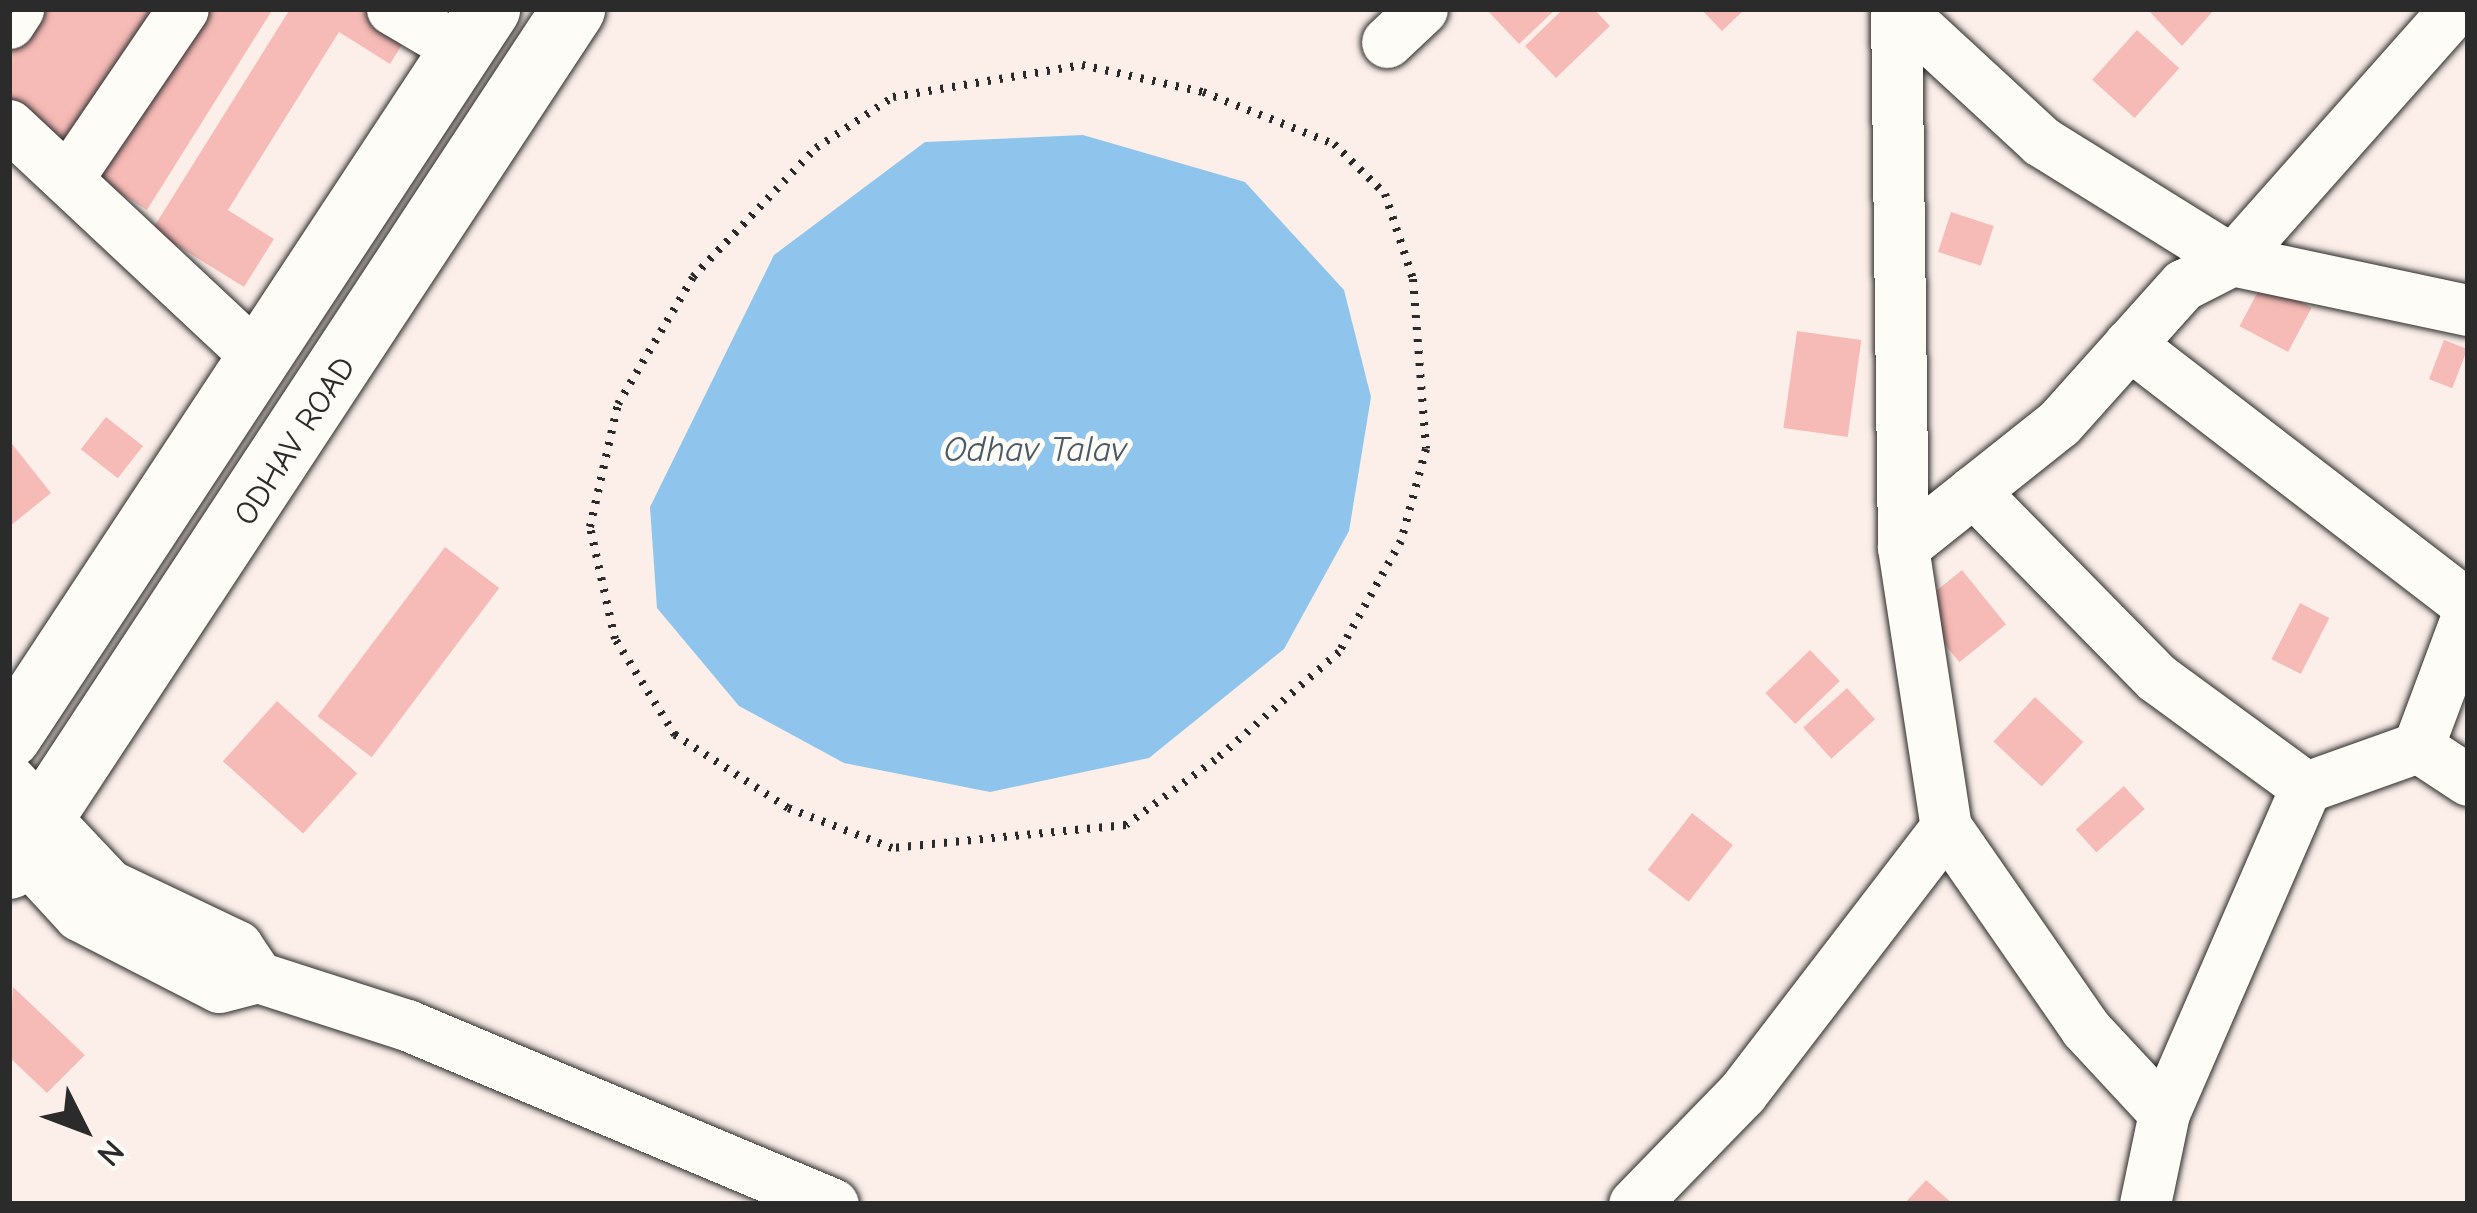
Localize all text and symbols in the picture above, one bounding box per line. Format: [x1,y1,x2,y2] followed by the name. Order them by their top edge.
[226,349,364,533] street label: ODHAV ROAD
[944,428,1126,472] water label: Odhav Talav
[24,1069,144,1189] north arrow
[89,1132,132,1174] text: N

